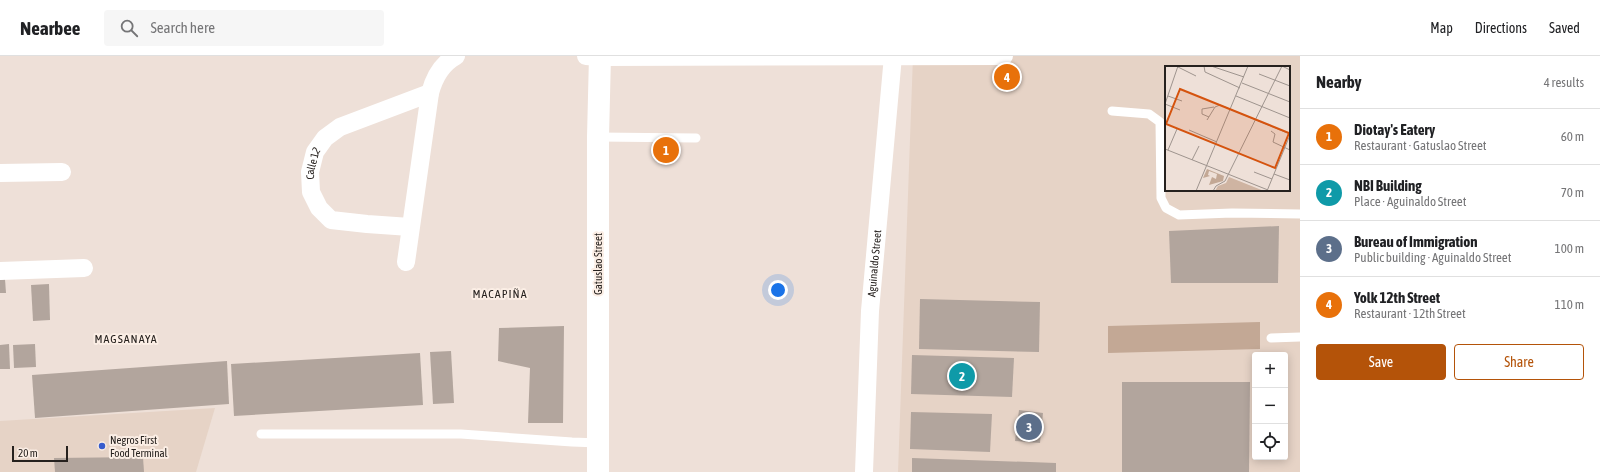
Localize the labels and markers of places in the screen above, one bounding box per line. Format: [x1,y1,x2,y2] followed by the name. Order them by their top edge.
[994,62,1020,92] pin: 4
[653,135,679,165] pin: 1
[949,361,975,391] pin: 2
[1016,412,1042,442] pin: 3
[110,434,168,459] place label: Negros First Food Terminal
[97,441,107,451] marker: Negros First Food Terminal

